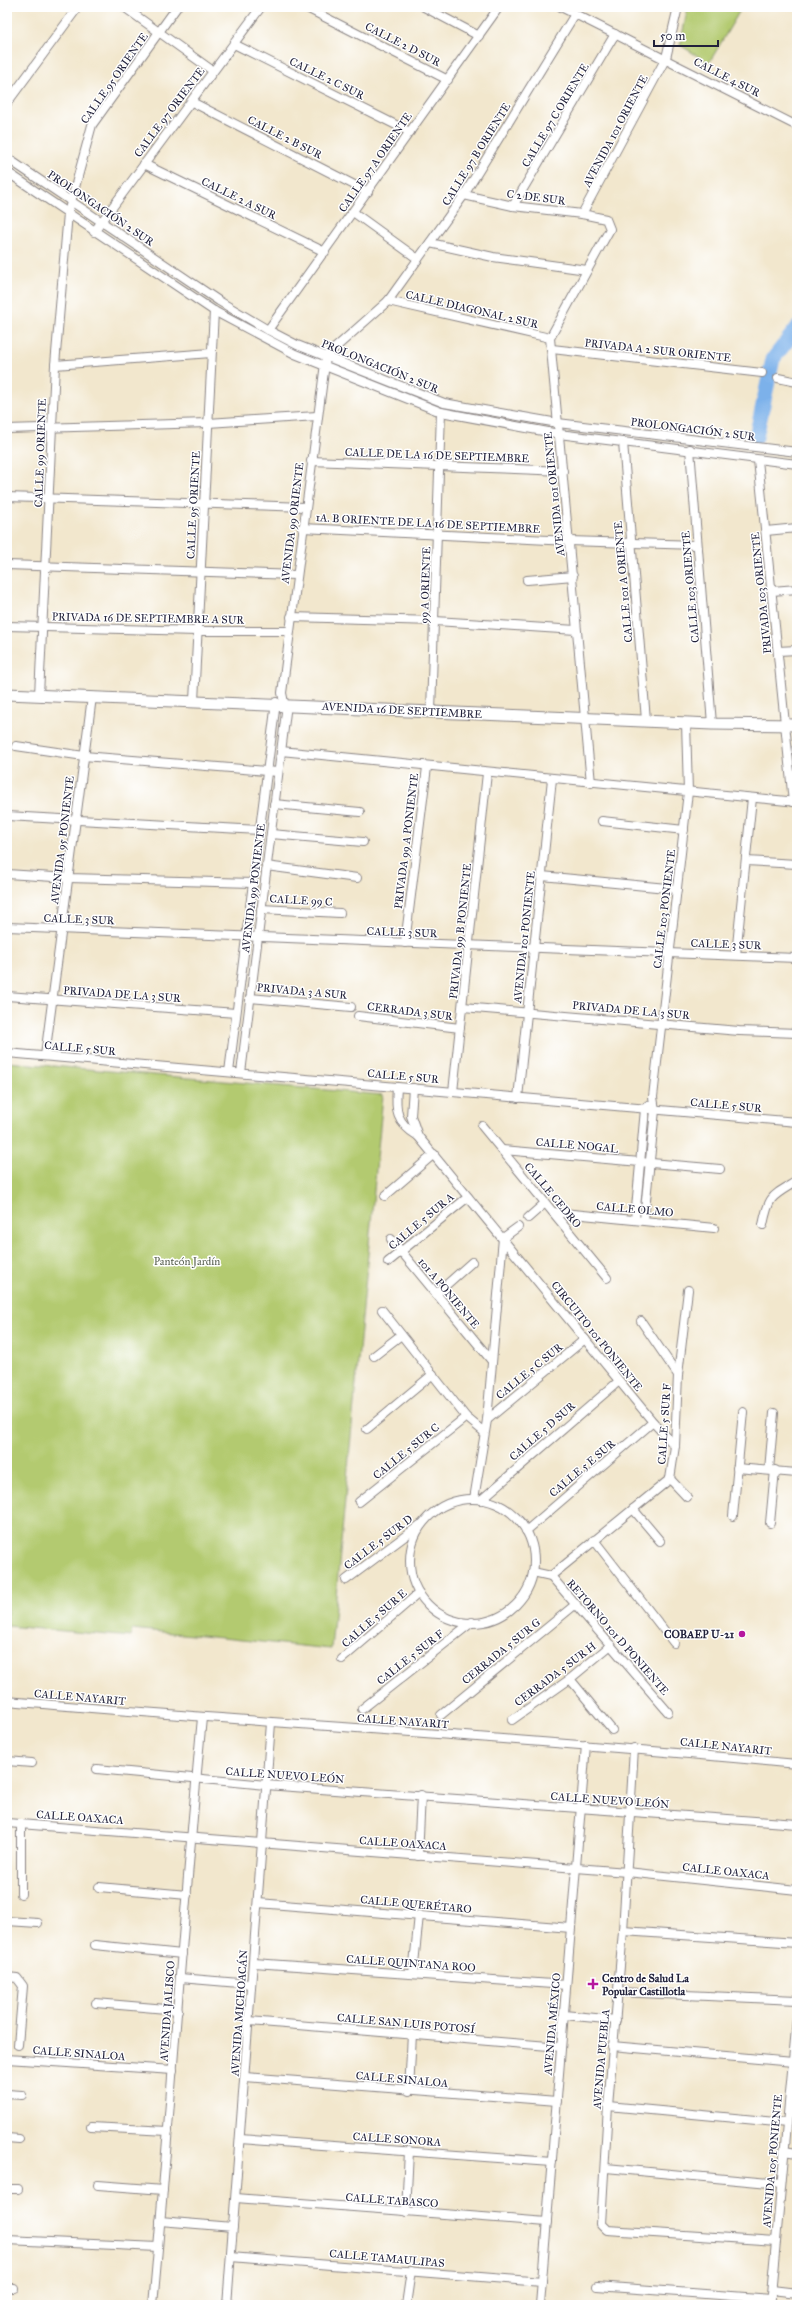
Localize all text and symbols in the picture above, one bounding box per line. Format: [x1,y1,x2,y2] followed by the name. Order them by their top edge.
[363,20,443,69] street label: CALLE 2 D SUR
[654,22,718,48] scale bar
[660,29,685,43] text: 50 m
[78,30,151,126] street label: CALLE 95 ORIENTE
[287,55,367,102] street label: CALLE 2 C SUR
[691,55,762,100] street label: CALLE 4 SUR
[519,61,592,170] street label: CALLE 97 C ORIENTE
[131,65,207,160] street label: CALLE 97 ORIENTE
[580,73,651,190] street label: AVENIDA 101 ORIENTE
[439,100,513,208] street label: CALLE 97 B ORIENTE
[336,110,415,215] street label: CALLE 97 A ORIENTE
[245,113,324,162] street label: CALLE 2 B SUR
[45,167,157,249] street label: PROLONGACIÓN 2 SUR
[199,175,279,222] street label: CALLE 2 A SUR
[506,187,566,208] street label: C 2 DE SUR
[404,288,540,331] street label: CALLE DIAGONAL 2 SUR
[319,336,441,396] street label: PROLONGACIÓN 2 SUR
[584,336,732,365] street label: PRIVADA A 2 SUR ORIENTE
[32,398,49,508] street label: CALLE 99 ORIENTE
[630,414,756,444] street label: PROLONGACIÓN 2 SUR
[541,431,568,558] street label: AVENIDA 101 ORIENTE
[345,446,530,465] street label: CALLE DE LA 16 DE SEPTIEMBRE
[184,451,203,559] street label: CALLE 95 ORIENTE
[278,462,306,585] street label: AVENIDA 99 ORIENTE
[315,511,541,536] street label: 1A. B ORIENTE DE LA 16 DE SEPTIEMBRE
[612,521,635,643] street label: CALLE 101 A ORIENTE
[679,530,702,643] street label: CALLE 103 ORIENTE
[749,531,774,654] street label: PRIVADA 103 ORIENTE
[418,546,433,624] street label: 99 A ORIENTE
[52,610,245,627] street label: PRIVADA 16 DE SEPTIEMBRE A SUR
[321,700,483,721] street label: AVENIDA 16 DE SEPTIEMBRE
[392,772,421,910] street label: PRIVADA 99 A PONIENTE
[48,775,77,906] street label: AVENIDA 95 PONIENTE
[239,823,268,954] street label: AVENIDA 99 PONIENTE
[651,849,678,969] street label: CALLE 103 PONIENTE
[447,862,474,1000] street label: PRIVADA 99 B PONIENTE
[511,870,538,1005] street label: AVENIDA 101 PONIENTE
[269,892,333,909] street label: CALLE 99 C
[43,912,115,927] street label: CALLE 3 SUR
[366,925,438,940] street label: CALLE 3 SUR
[690,937,762,952] street label: CALLE 3 SUR
[256,981,348,1002] street label: PRIVADA 3 A SUR
[63,984,181,1005] street label: PRIVADA DE LA 3 SUR
[572,999,691,1022] street label: PRIVADA DE LA 3 SUR
[366,1000,454,1023] street label: CERRADA 3 SUR
[44,1039,116,1058] street label: CALLE 5 SUR
[367,1067,439,1086] street label: CALLE 5 SUR
[690,1096,762,1115] street label: CALLE 5 SUR
[535,1135,619,1156] street label: CALLE NOGAL
[522,1160,584,1231] street label: CALLE CEDRO
[386,1190,457,1253] street label: CALLE 5 SUR A
[596,1200,674,1219] street label: CALLE OLMO
[154,1255,220,1269] park label: Panteón Jardín
[415,1255,482,1331] street label: 101 A PONIENTE
[548,1279,645,1394] street label: CIRCUITO 101 PONIENTE
[494,1341,565,1402] street label: CALLE 5 C SUR
[655,1383,674,1465] street label: CALLE 5 SUR F
[507,1399,578,1463] street label: CALLE 5 D SUR
[371,1421,442,1482] street label: CALLE 5 SUR C
[547,1437,618,1500] street label: CALLE 5 E SUR
[341,1512,415,1572] street label: CALLE 5 SUR D
[564,1577,671,1698] street label: RETORNO 101 D PONIENTE
[339,1587,410,1650] street label: CALLE 5 SUR E
[459,1616,543,1687] street label: CERRADA 5 SUR G
[374,1627,446,1688] street label: CALLE 5 SUR F
[664,1628,735,1641] place label: COBAEP U-21
[737,1629,747,1639] marker: COBAEP U-21
[512,1639,599,1709] street label: CERRADA 5 SUR H
[34,1687,127,1708] street label: CALLE NAYARIT
[357,1712,450,1731] street label: CALLE NAYARIT
[680,1735,773,1758] street label: CALLE NAYARIT
[225,1764,345,1786] street label: CALLE NUEVO LEÓN
[550,1789,670,1811] street label: CALLE NUEVO LEÓN
[36,1808,125,1827] street label: CALLE OAXACA
[359,1834,448,1853] street label: CALLE OAXACA
[682,1860,771,1883] street label: CALLE OAXACA
[360,1892,472,1916] street label: CALLE QUERÉTARO
[229,1949,250,2078] street label: AVENIDA MICHOACÁN
[346,1952,476,1975] street label: CALLE QUINTANA ROO
[157,1960,179,2063] street label: AVENIDA JALISCO
[540,1972,563,2077] street label: AVENIDA MÉXICO
[602,1972,689,1999] place label: Centro de Salud La Popular Castillotla
[587,1978,599,1990] marker: Centro de Salud La Popular Castillotla
[591,2008,612,2111] street label: AVENIDA PUEBLA
[336,2010,476,2036] street label: CALLE SAN LUIS POTOSÍ
[32,2044,126,2063] street label: CALLE SINALOA
[355,2069,449,2090] street label: CALLE SINALOA
[760,2094,785,2229] street label: AVENIDA 105 PONIENTE
[352,2130,442,2149] street label: CALLE SONORA
[345,2191,439,2210] street label: CALLE TABASCO
[329,2247,445,2270] street label: CALLE TAMAULIPAS

